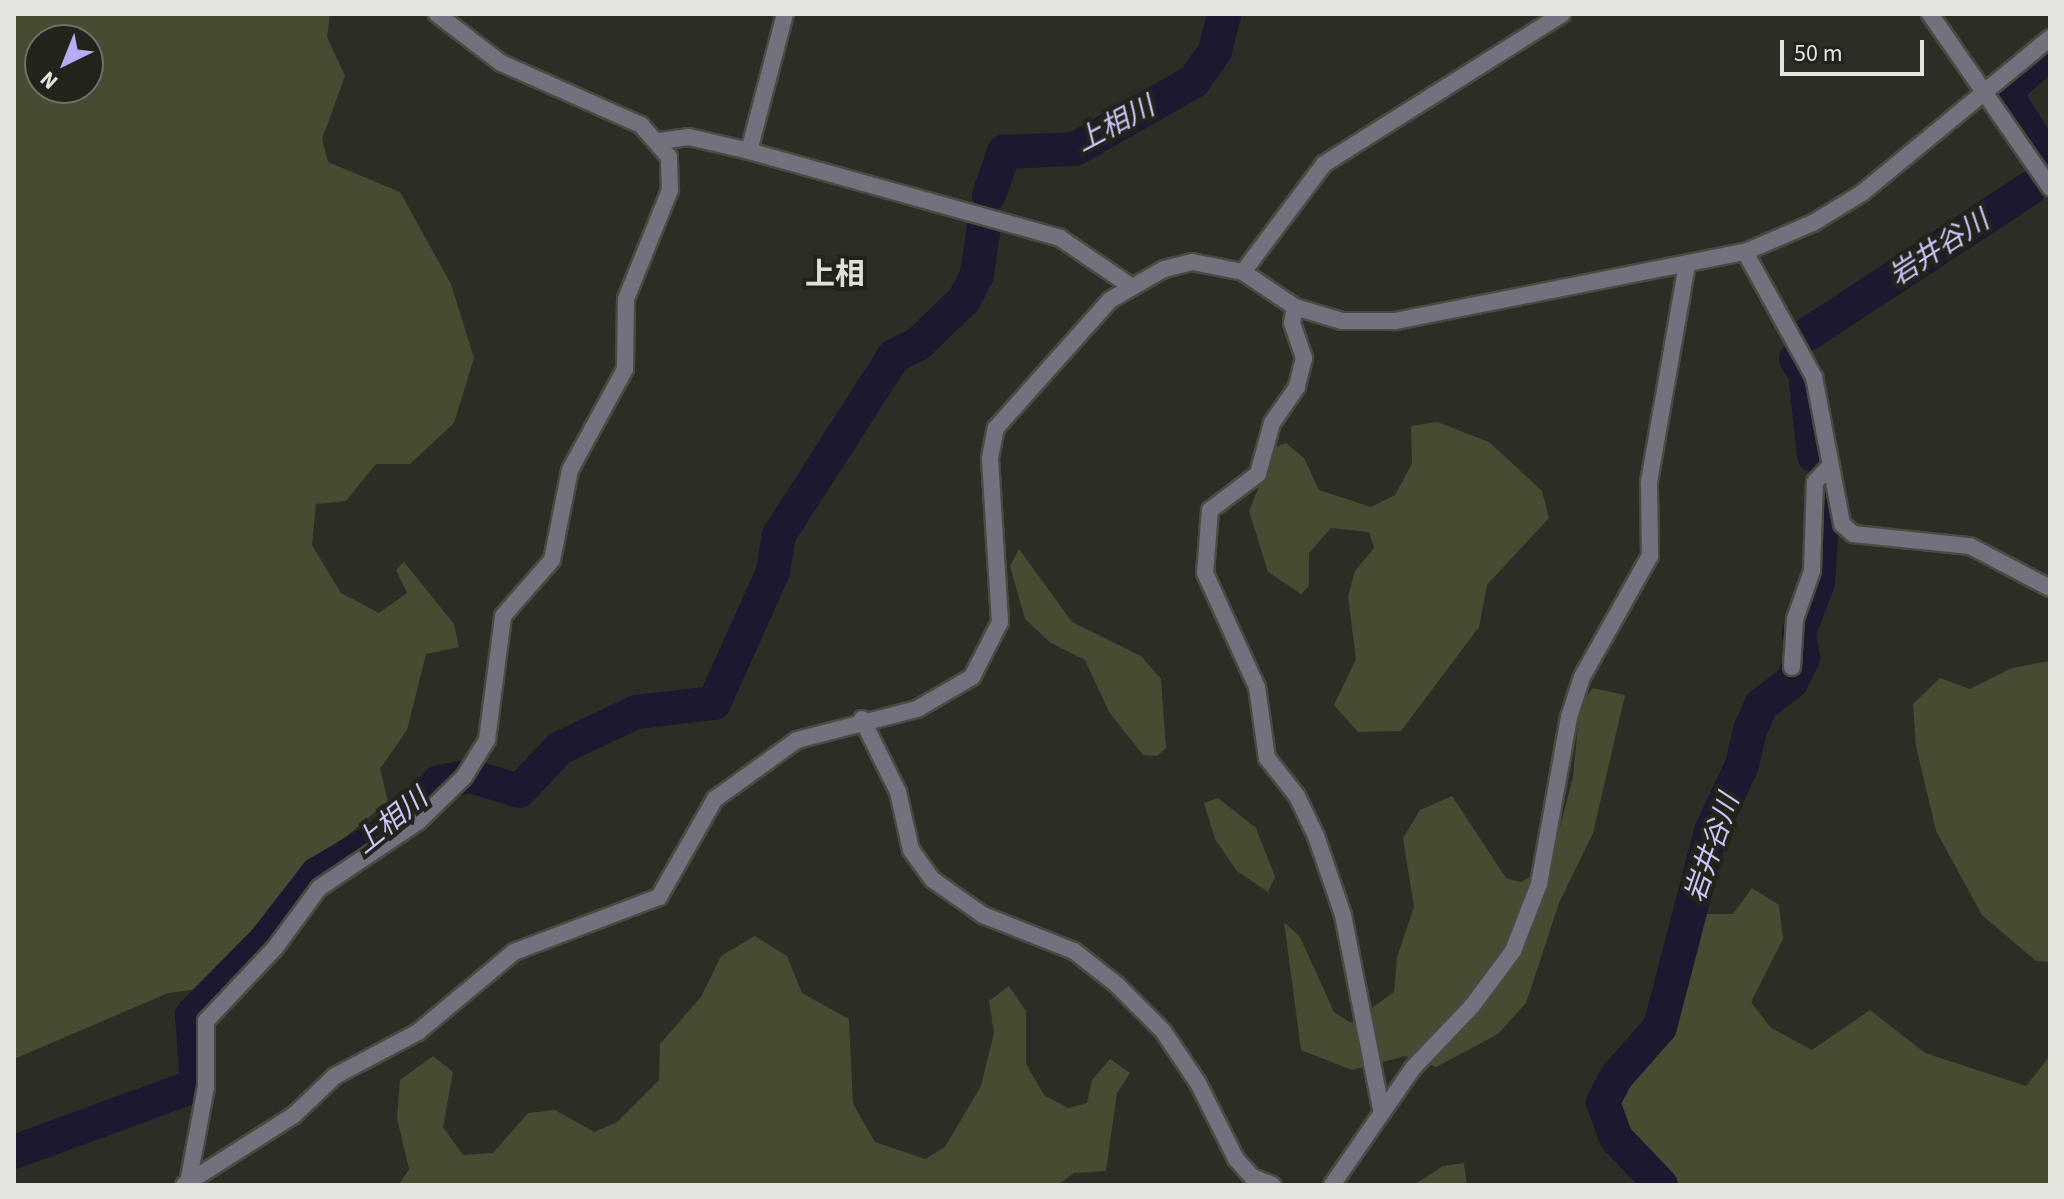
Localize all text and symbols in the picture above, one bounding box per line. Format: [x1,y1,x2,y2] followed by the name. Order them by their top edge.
[24,24,104,104] north arrow
[1784,24,1928,74] scale bar
[1794,36,1843,71] text: 50 m
[33,63,65,97] text: N
[1070,89,1160,159] water label: 上相川
[1883,203,1995,293] water label: 岩井谷川
[805,257,865,293] district label: 上相
[348,782,434,860] water label: 上相川
[1678,790,1746,906] water label: 岩井谷川

